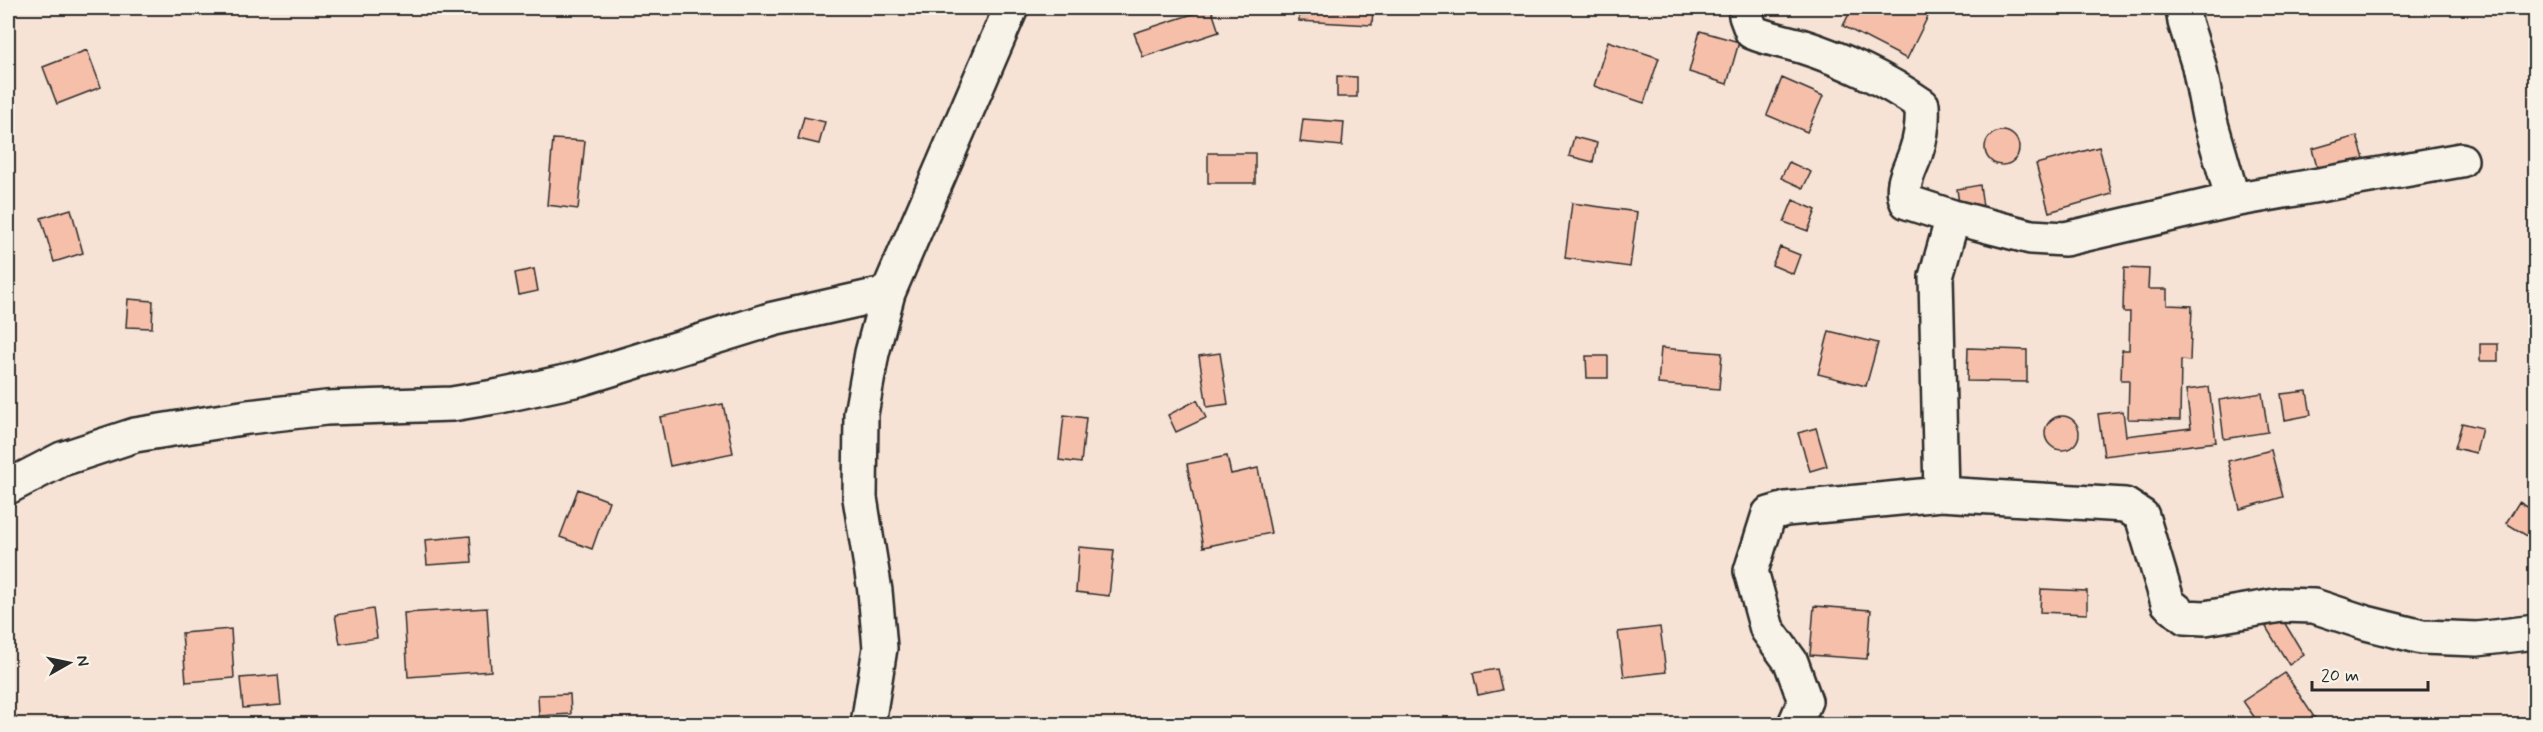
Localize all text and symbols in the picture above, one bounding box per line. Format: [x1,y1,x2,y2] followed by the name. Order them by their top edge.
[39,633,99,693] north arrow
[71,654,94,668] text: N
[2312,654,2428,692] scale bar
[2321,664,2359,688] text: 20 m

